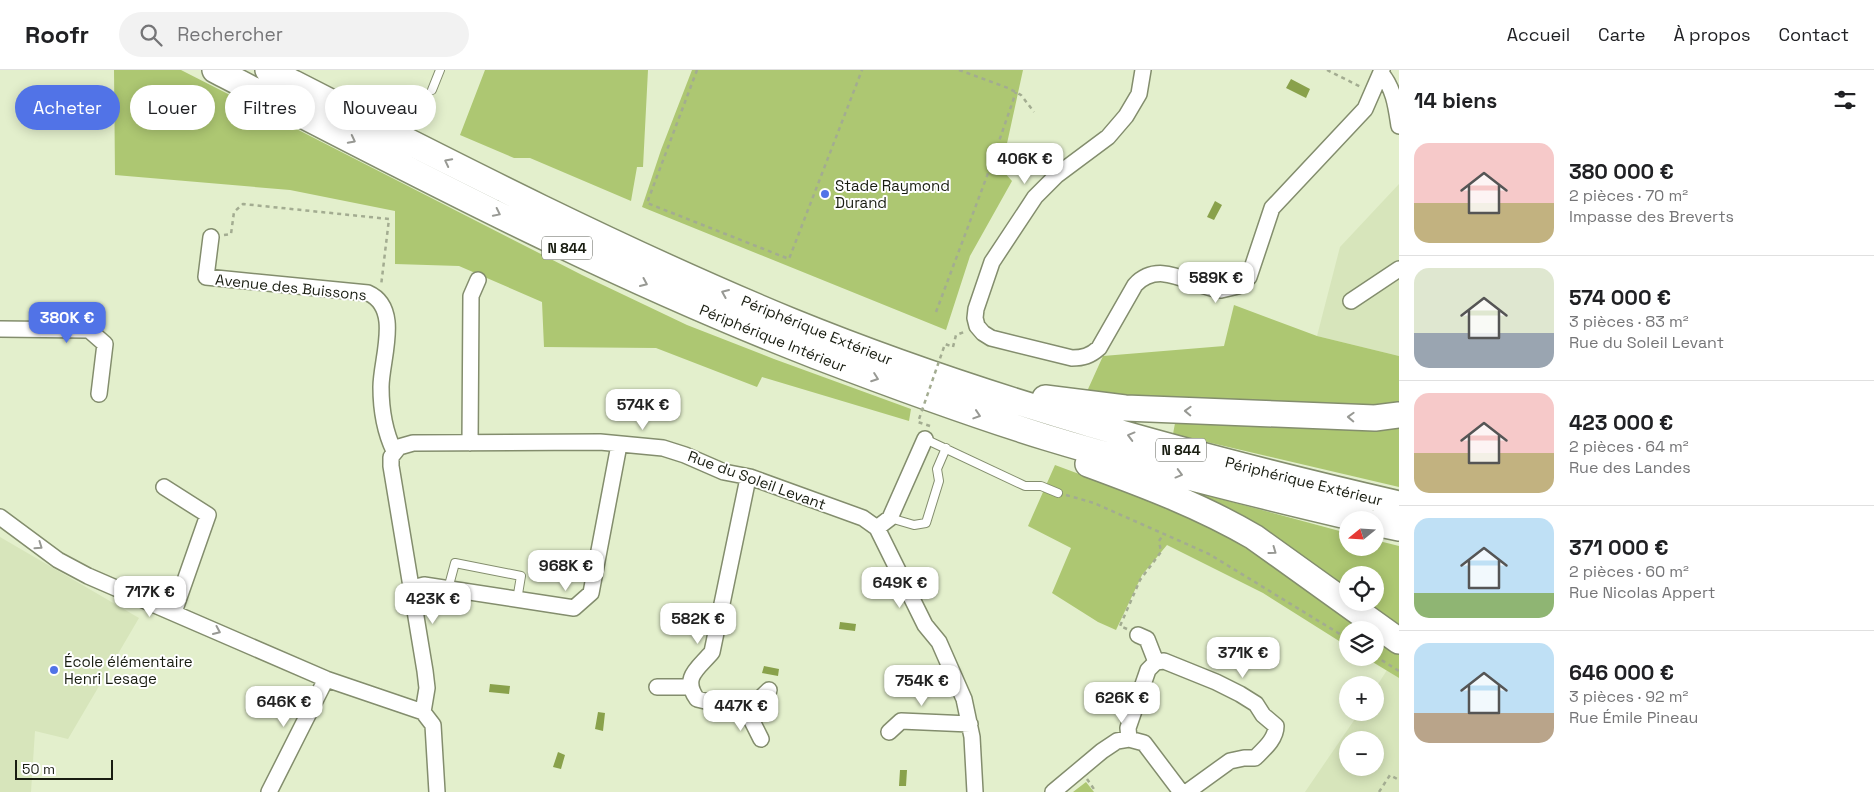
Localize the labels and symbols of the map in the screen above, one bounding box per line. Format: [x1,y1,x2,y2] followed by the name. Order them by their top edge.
[346,134,355,144] one-way arrow
[984,142,1066,185] pin: 406K €
[444,158,453,168] one-way arrow
[835,176,950,212] place label: Stade Raymond Durand
[819,188,831,200] marker: Stade Raymond Durand
[492,207,501,218] one-way arrow
[542,237,592,260] road number: N 844
[1175,262,1257,304] pin: 589K €
[214,270,368,304] street label: Avenue des Buissons
[639,277,648,287] one-way arrow
[721,288,730,299] one-way arrow
[739,291,896,369] street label: Périphérique Extérieur
[697,300,850,376] street label: Périphérique Intérieur
[26,302,108,344] pin: 380K €
[870,372,878,382] one-way arrow
[602,388,684,431] pin: 574K €
[1184,405,1192,416] one-way arrow
[972,409,981,419] one-way arrow
[1346,412,1354,422] one-way arrow
[1127,431,1136,442] one-way arrow
[1156,438,1206,462] road number: N 844
[685,446,829,514] street label: Rue du Soleil Levant
[1223,452,1385,510] street label: Périphérique Extérieur
[1174,468,1182,478] one-way arrow
[1339,511,1384,556] north arrow
[33,540,42,549] one-way arrow
[1267,545,1277,554] one-way arrow
[525,550,607,592] pin: 968K €
[859,566,941,609] pin: 649K €
[109,576,191,618] pin: 717K €
[392,582,474,625] pin: 423K €
[657,602,739,645] pin: 582K €
[212,624,221,635] one-way arrow
[1202,636,1284,679] pin: 371K €
[64,652,193,688] place label: École élémentaire Henri Lesage
[48,664,60,676] marker: École élémentaire Henri Lesage
[881,664,963,707] pin: 754K €
[1081,682,1163,724] pin: 626K €
[243,686,325,728] pin: 646K €
[700,690,782,732] pin: 447K €
[15,757,112,780] scale bar

